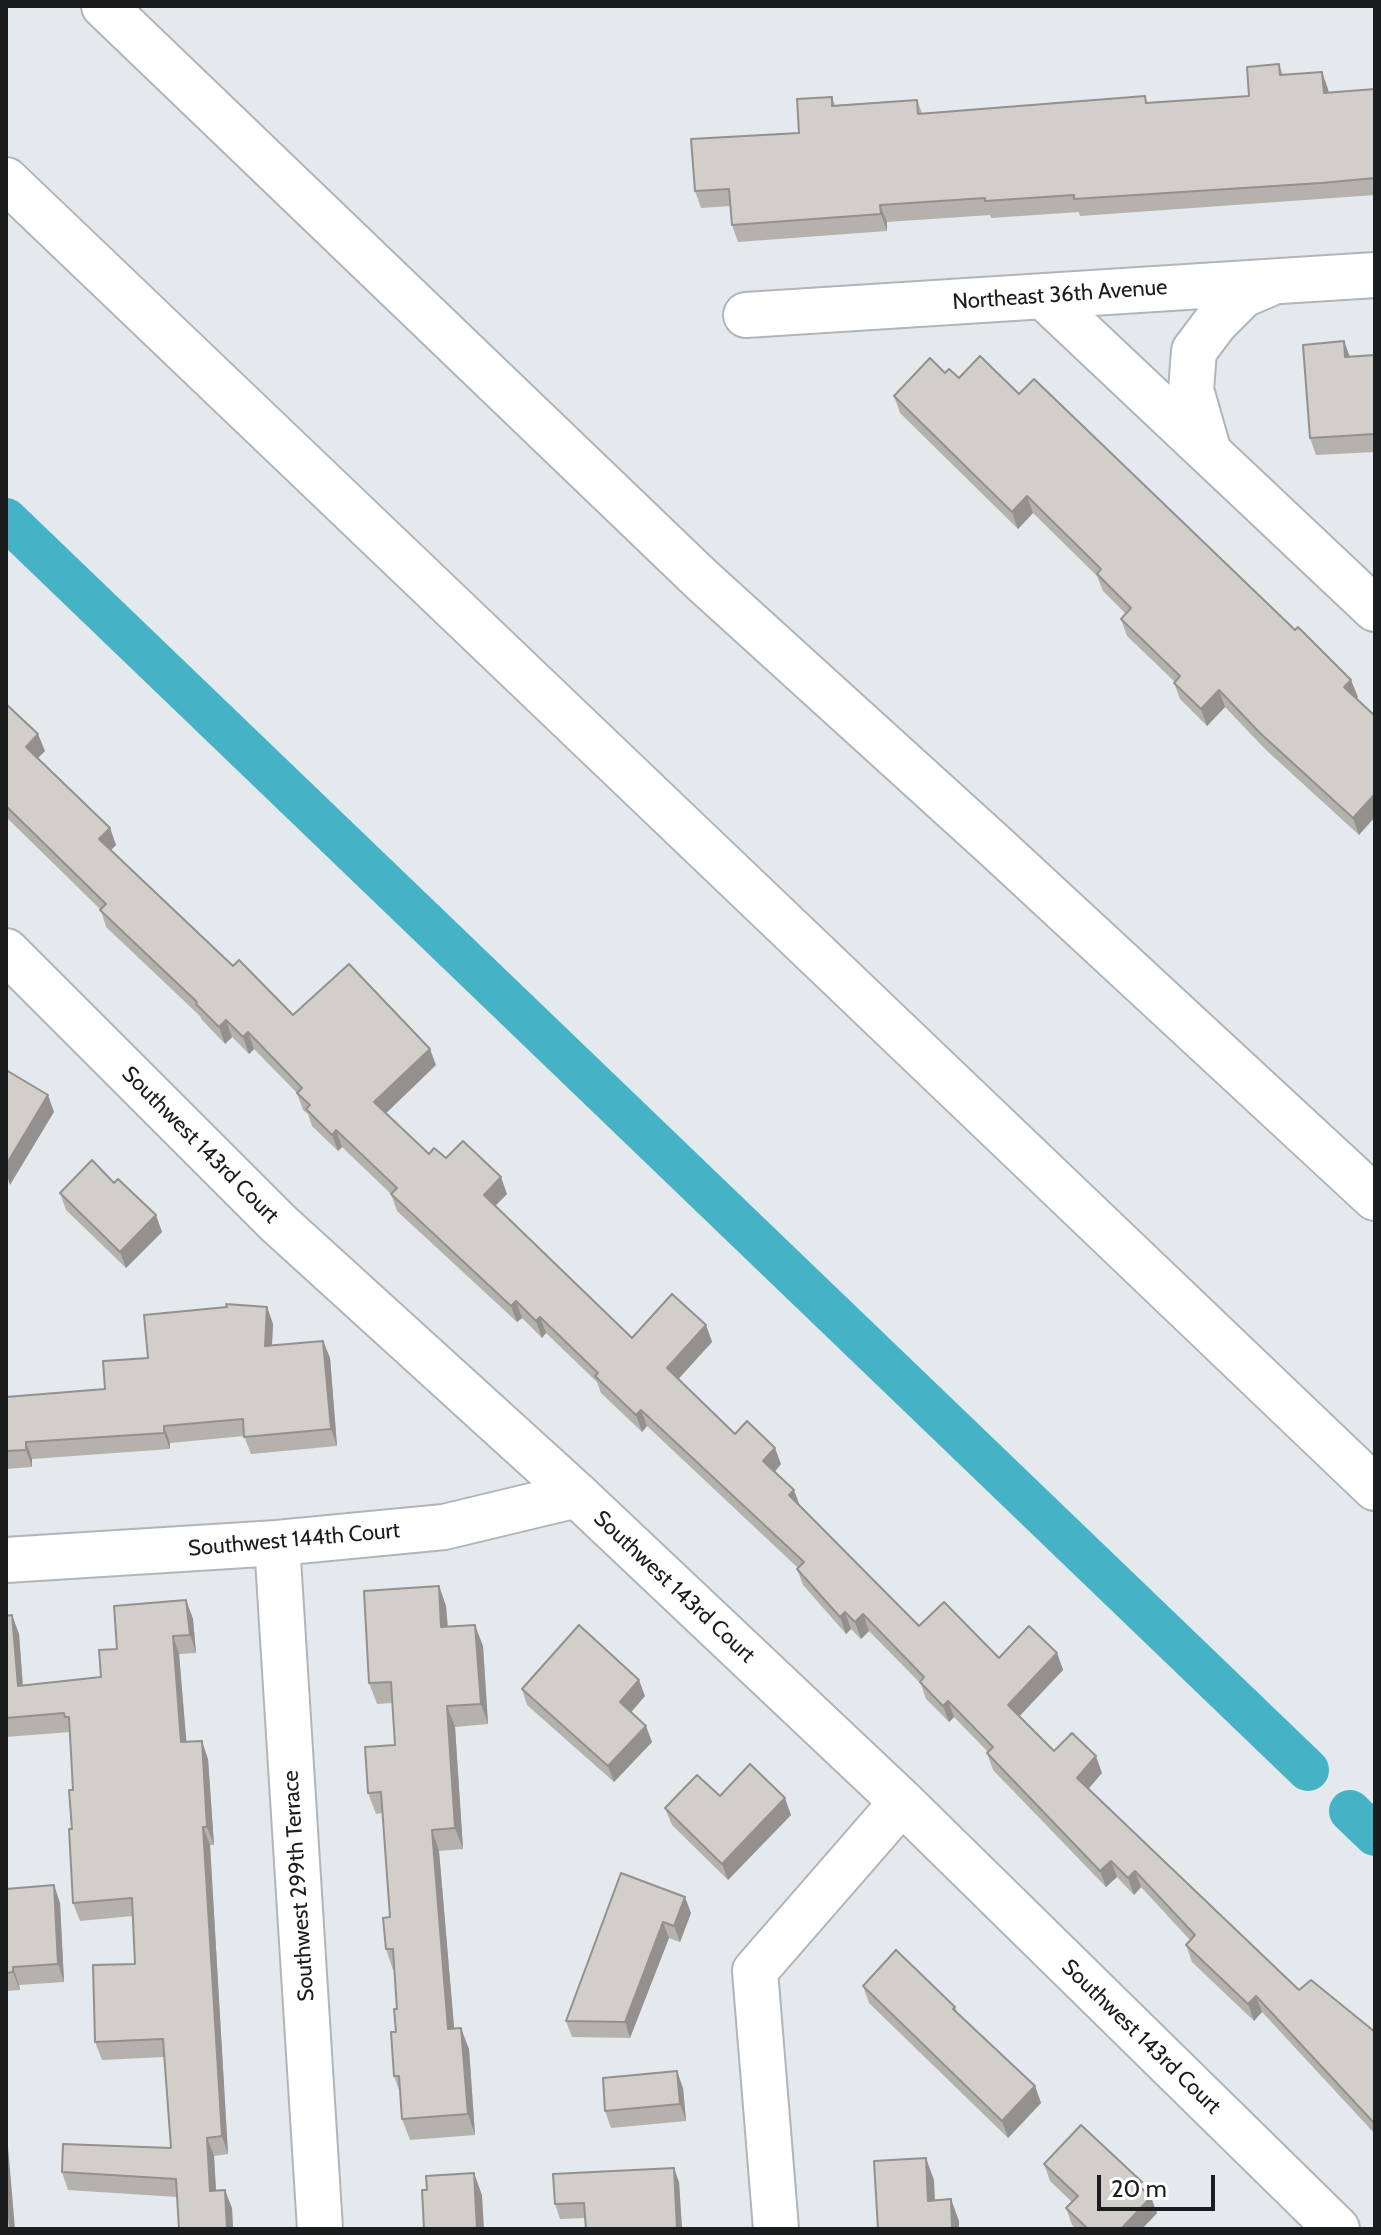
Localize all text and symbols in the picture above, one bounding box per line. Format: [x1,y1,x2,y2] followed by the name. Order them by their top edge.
[952,274,1168,316] street label: Northeast 36th Avenue
[116,1061,284,1229] street label: Southwest 143rd Court
[588,1505,760,1669] street label: Southwest 143rd Court
[187,1518,401,1562] street label: Southwest 144th Court
[278,1770,320,2002] street label: Southwest 299th Terrace
[1056,1954,1226,2120] street label: Southwest 143rd Court
[1101,2159,1219,2209] scale bar
[1111,2174,1167,2203] text: 20 m

